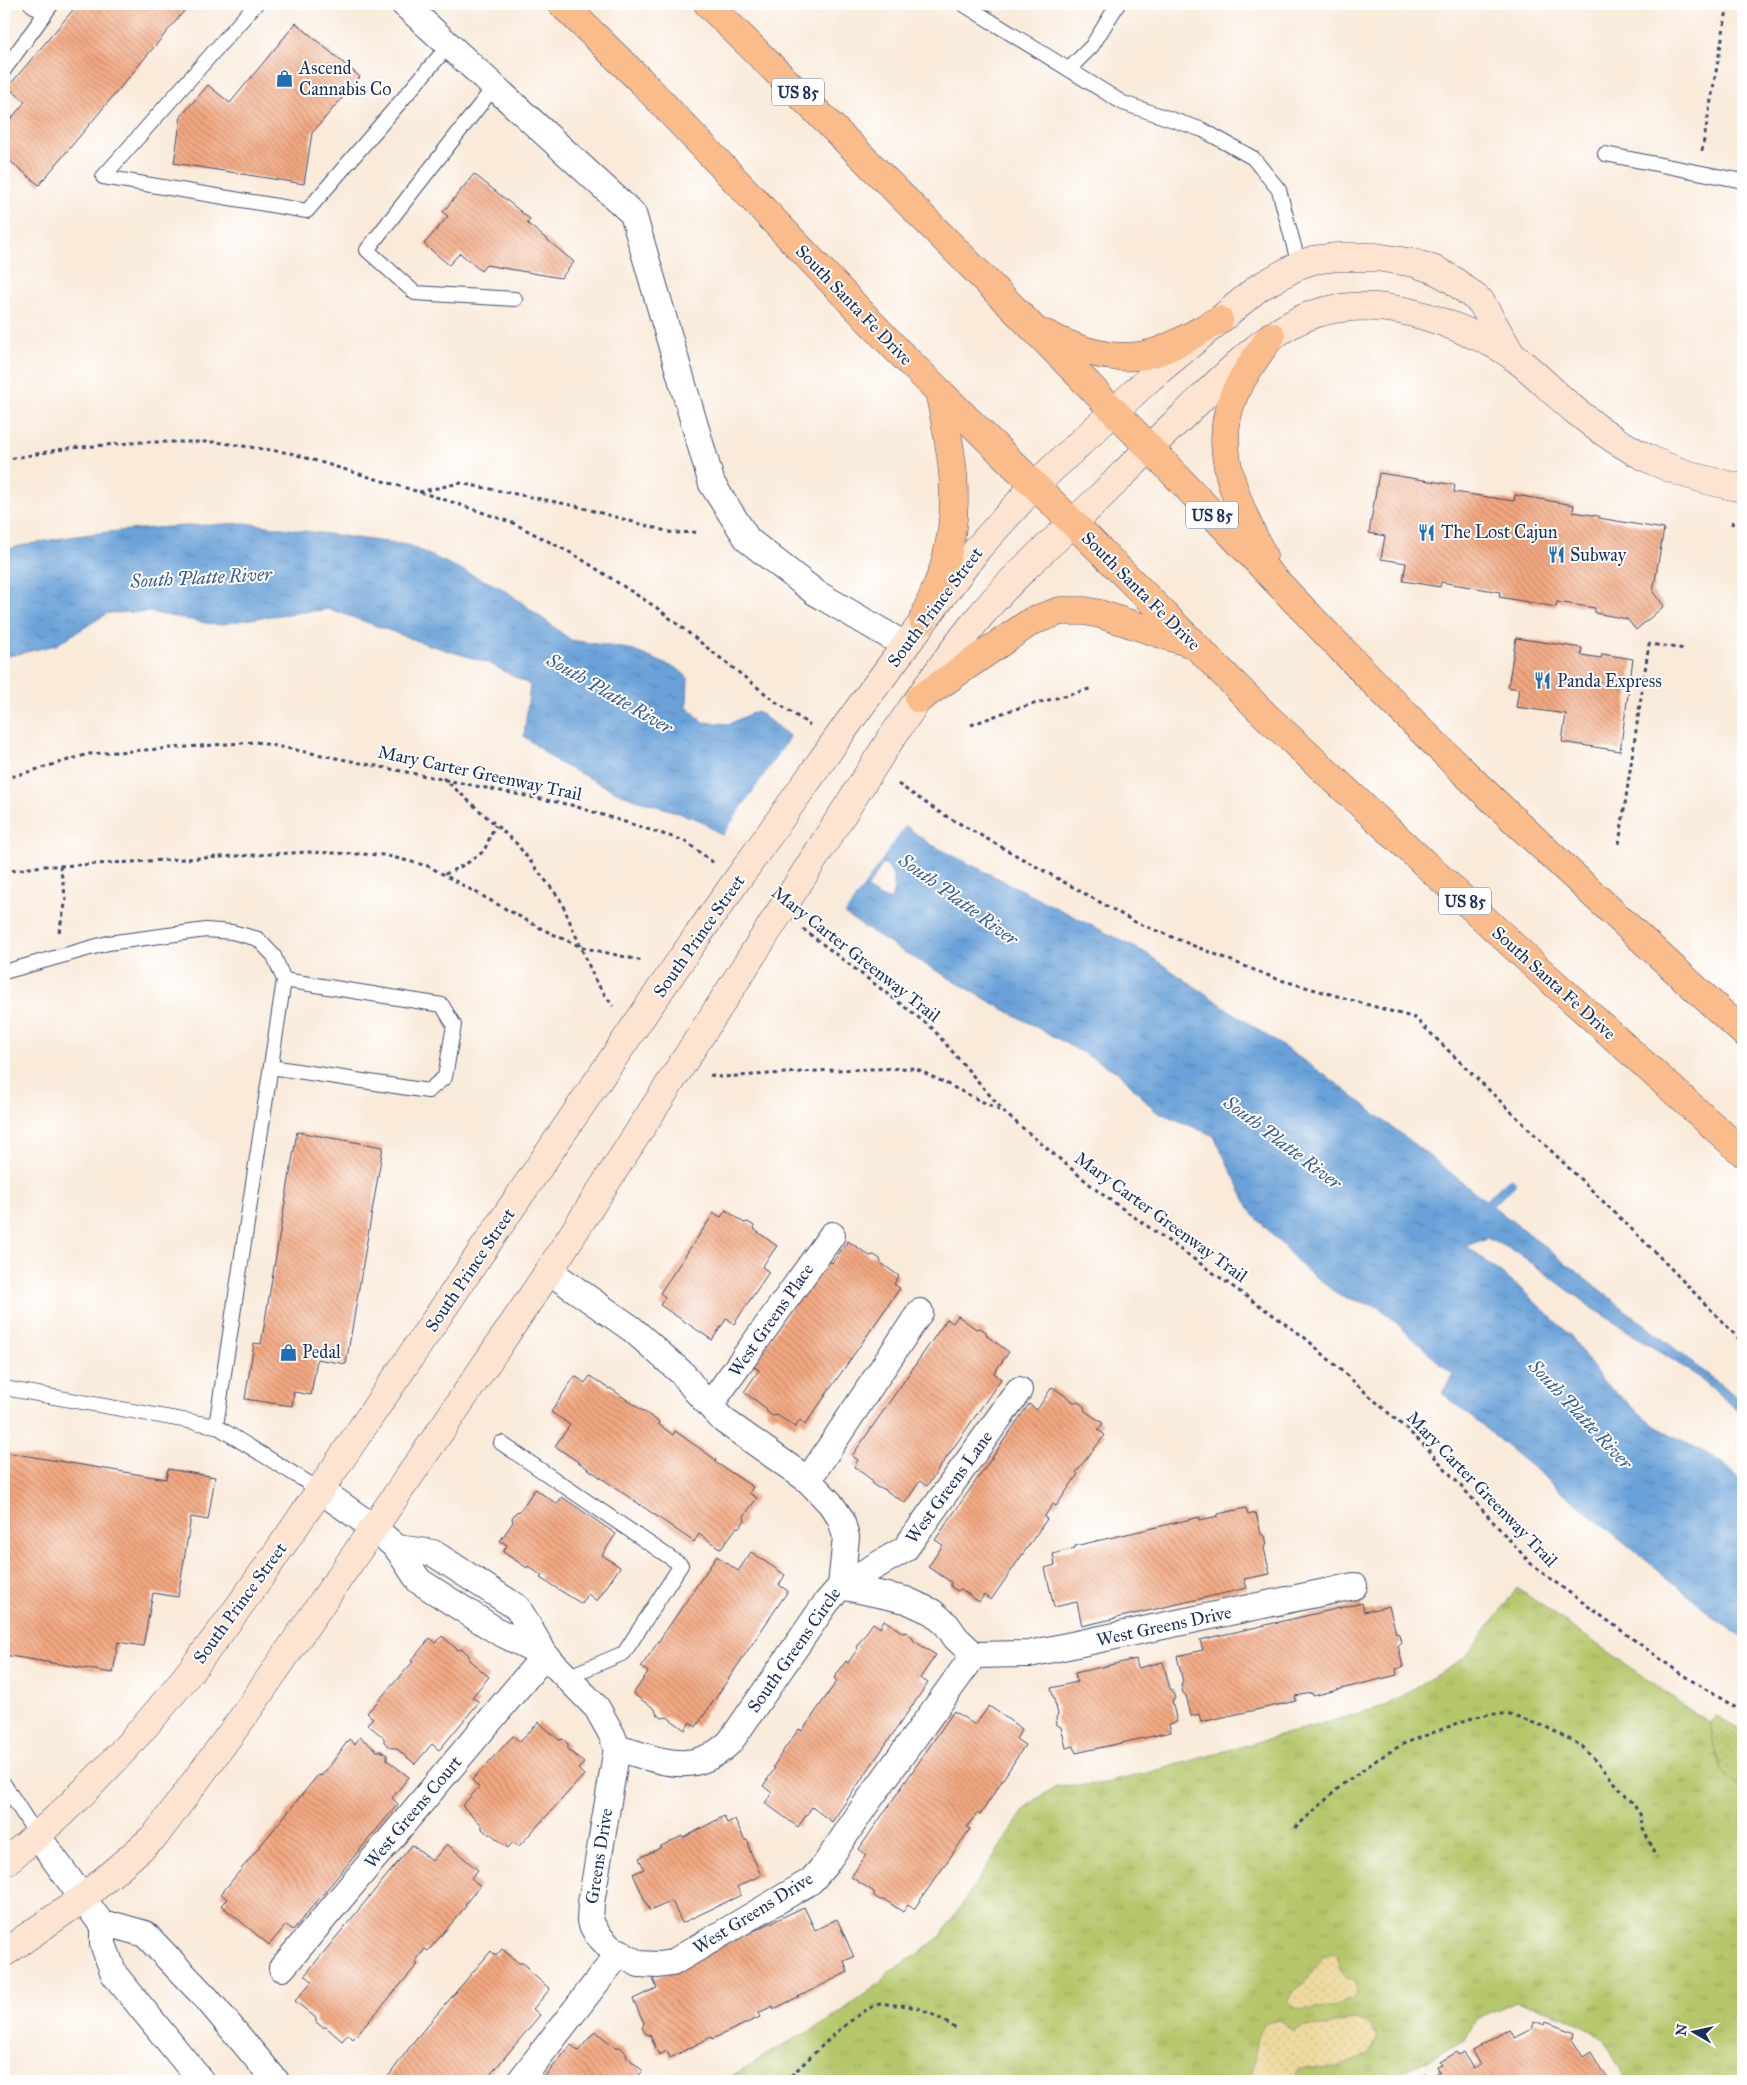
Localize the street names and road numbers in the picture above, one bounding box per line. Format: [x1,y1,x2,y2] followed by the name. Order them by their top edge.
[772,78,824,105] road number: US 85
[791,240,917,370] street label: South Santa Fe Drive
[1186,502,1238,528] road number: US 85
[1077,527,1205,655] street label: South Santa Fe Drive
[883,542,988,671] street label: South Prince Street
[376,741,584,805] street label: Mary Carter Greenway Trail
[648,870,750,1002] street label: South Prince Street
[767,881,945,1027] street label: Mary Carter Greenway Trail
[1439,888,1491,914] road number: US 85
[1487,922,1621,1044] street label: South Santa Fe Drive
[1070,1147,1252,1287] street label: Mary Carter Greenway Trail
[420,1203,520,1336] street label: South Prince Street
[724,1259,818,1381] street label: West Greens Place
[1402,1406,1562,1572] street label: Mary Carter Greenway Trail
[901,1426,997,1548] street label: West Greens Lane
[189,1537,292,1668] street label: South Prince Street
[742,1583,846,1717] street label: South Greens Circle
[1095,1601,1233,1651] street label: West Greens Drive
[360,1751,467,1873] street label: West Greens Court
[581,1807,617,1905] street label: Greens Drive
[689,1867,817,1959] street label: West Greens Drive

